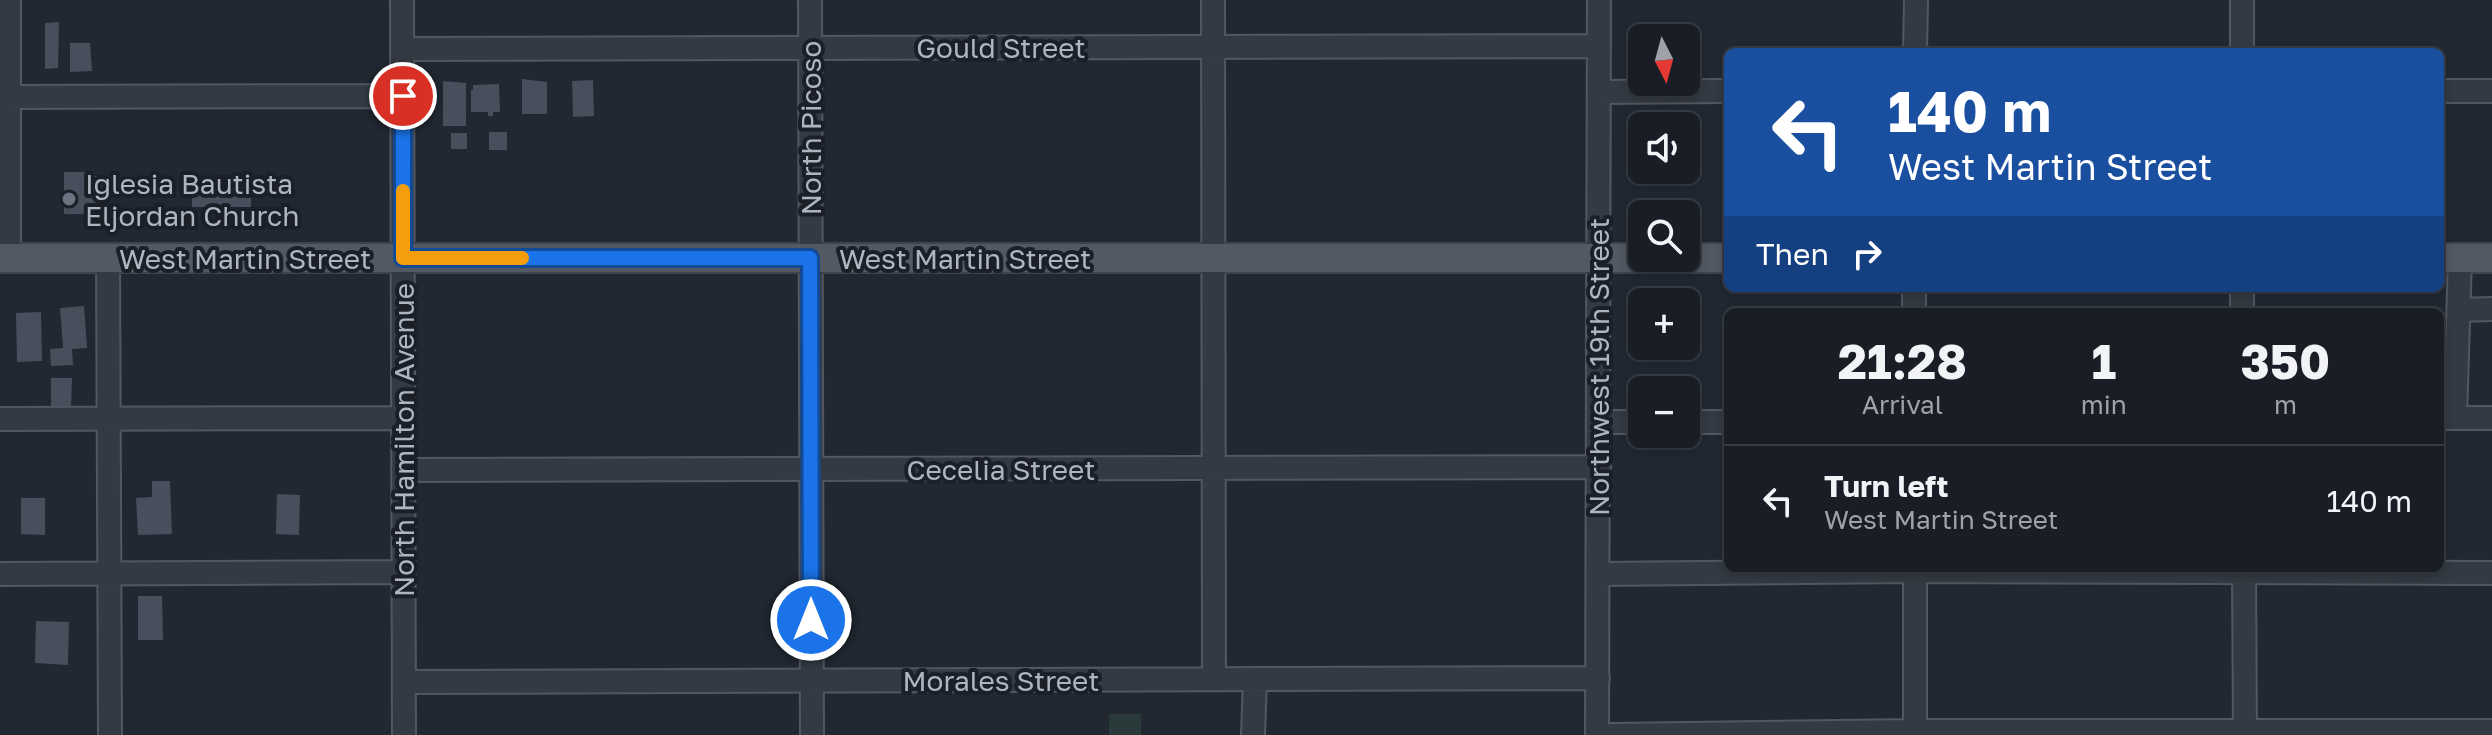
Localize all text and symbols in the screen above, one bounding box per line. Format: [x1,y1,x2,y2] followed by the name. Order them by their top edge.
[1628,24,1700,96] north arrow
[1628,24,1700,448] map controls
[916,31,1086,64] street label: Gould Street
[794,41,827,215] street label: North Picoso
[369,62,437,130] pin
[381,74,425,118] icon: arrive
[1888,77,2051,144] text: 140 m
[1756,80,1860,184] icon: left
[1628,112,1700,184] button: sound
[1888,145,2212,188] text: West Martin Street
[85,167,300,232] place label: Iglesia Bautista Eljordan Church
[60,190,78,208] marker: Iglesia Bautista Eljordan Church
[1628,200,1700,272] button: search
[1582,218,1615,516] street label: Northwest 19th Street
[1845,232,1889,276] icon: right
[1756,236,1829,272] text: Then
[119,242,371,275] street label: West Martin Street
[839,242,1091,275] street label: West Martin Street
[387,283,420,597] street label: North Hamilton Avenue
[1628,288,1700,360] button: +
[1838,332,1967,390] text: 21:28
[2091,332,2116,390] text: 1
[2241,332,2330,390] text: 350
[1628,376,1700,448] button: −
[1862,389,1943,420] text: Arrival
[2081,389,2127,420] text: min
[2274,389,2297,420] text: m
[907,453,1095,486] street label: Cecelia Street
[1824,468,1949,504] text: Turn left
[1756,479,1800,523] icon: left
[2327,483,2412,519] text: 140 m
[1824,504,2058,535] text: West Martin Street
[769,578,853,662] position arrow
[903,664,1099,697] street label: Morales Street

